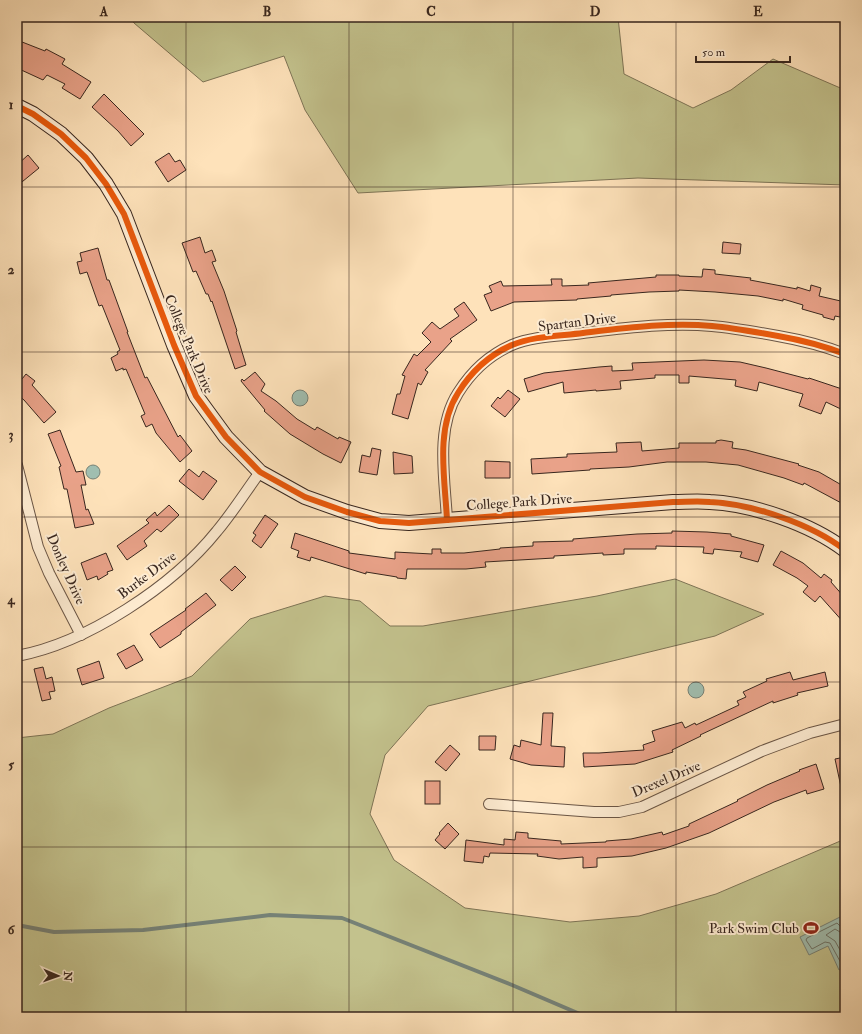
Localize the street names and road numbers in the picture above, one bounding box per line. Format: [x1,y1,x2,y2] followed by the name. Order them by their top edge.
[160,292,218,396] street label: College Park Drive
[537,309,617,336] street label: Spartan Drive
[465,490,573,514] street label: College Park Drive
[42,531,89,608] street label: Donley Drive
[114,547,180,603] street label: Burke Drive
[629,757,703,801] street label: Drexel Drive

